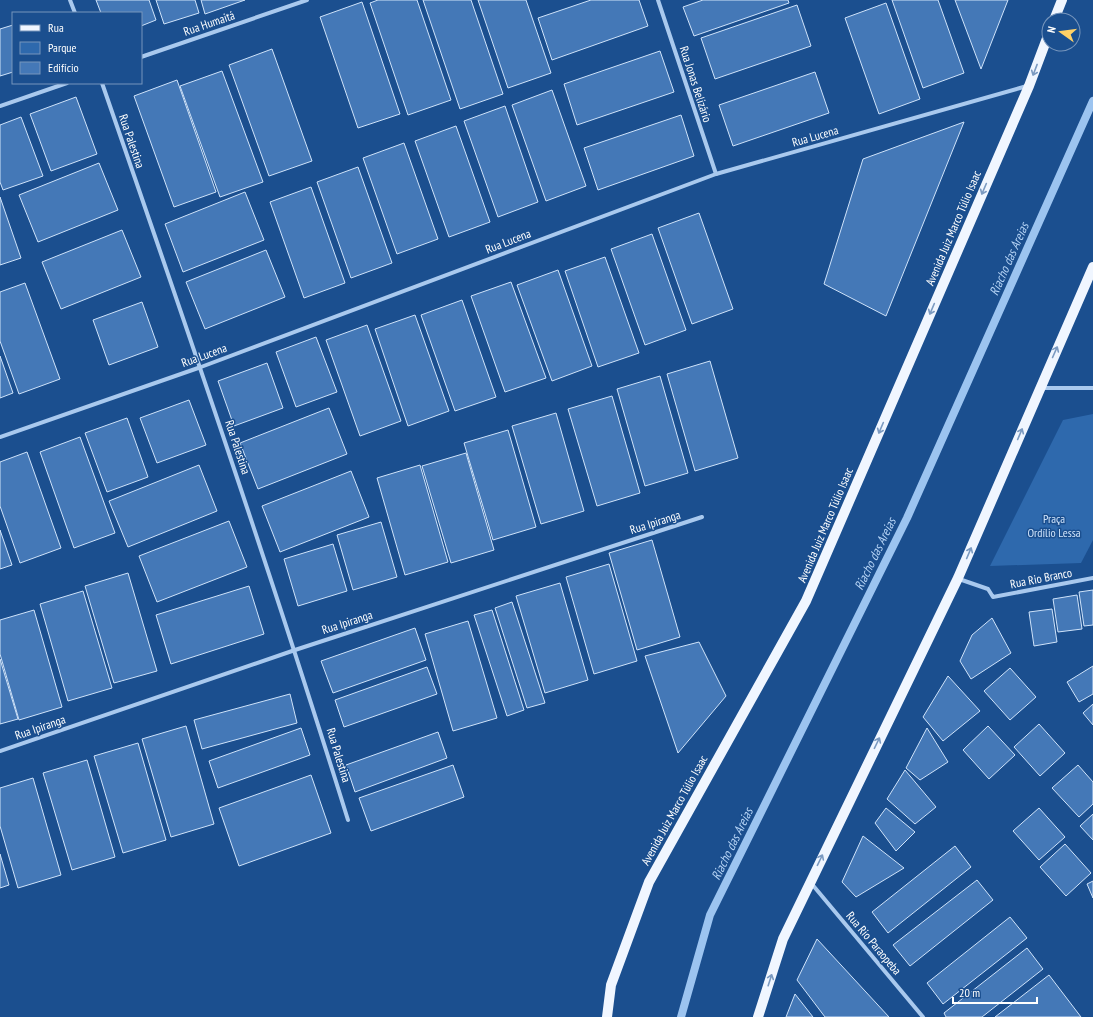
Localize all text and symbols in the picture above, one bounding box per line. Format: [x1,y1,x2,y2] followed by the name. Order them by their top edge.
[181,7,237,39] street label: Rua Humaitá
[12,12,142,84] legend
[1041,12,1081,52] north arrow
[48,20,64,35] text: Rua
[1044,25,1059,34] text: N
[48,40,77,55] text: Parque
[677,44,715,124] street label: Rua Jonas Belizário
[48,60,79,75] text: Edifício
[1031,63,1039,75] one-way arrow
[116,112,148,170] street label: Rua Palestina
[790,122,840,150] street label: Rua Lucena
[922,168,984,288] street label: Avenida Juiz Marco Túlio Isaac
[980,183,987,195] one-way arrow
[985,218,1033,298] water label: Riacho das Areias
[483,225,533,257] street label: Rua Lucena
[928,302,936,314] one-way arrow
[179,340,229,370] street label: Rua Lucena
[1052,347,1060,359] one-way arrow
[222,418,254,476] street label: Rua Palestina
[877,421,884,433] one-way arrow
[1017,428,1024,440] one-way arrow
[794,465,856,585] street label: Avenida Juiz Marco Túlio Isaac
[628,507,682,537] street label: Rua Ipiranga
[1027,511,1081,540] park label: Praça Ordílio Lessa
[850,514,900,593] water label: Riacho das Areias
[966,548,973,560] one-way arrow
[1009,565,1073,591] street label: Rua Rio Branco
[320,607,374,637] street label: Rua Ipiranga
[13,711,67,743] street label: Rua Ipiranga
[324,726,354,784] street label: Rua Palestina
[874,738,881,750] one-way arrow
[637,752,711,868] street label: Avenida Juiz Marco Túlio Isaac
[707,804,757,883] water label: Riacho das Areias
[817,854,824,866] one-way arrow
[843,908,905,978] street label: Rua Rio Paraopeba
[767,974,774,987] one-way arrow
[953,979,1037,1005] scale bar
[959,985,980,1000] text: 20 m

